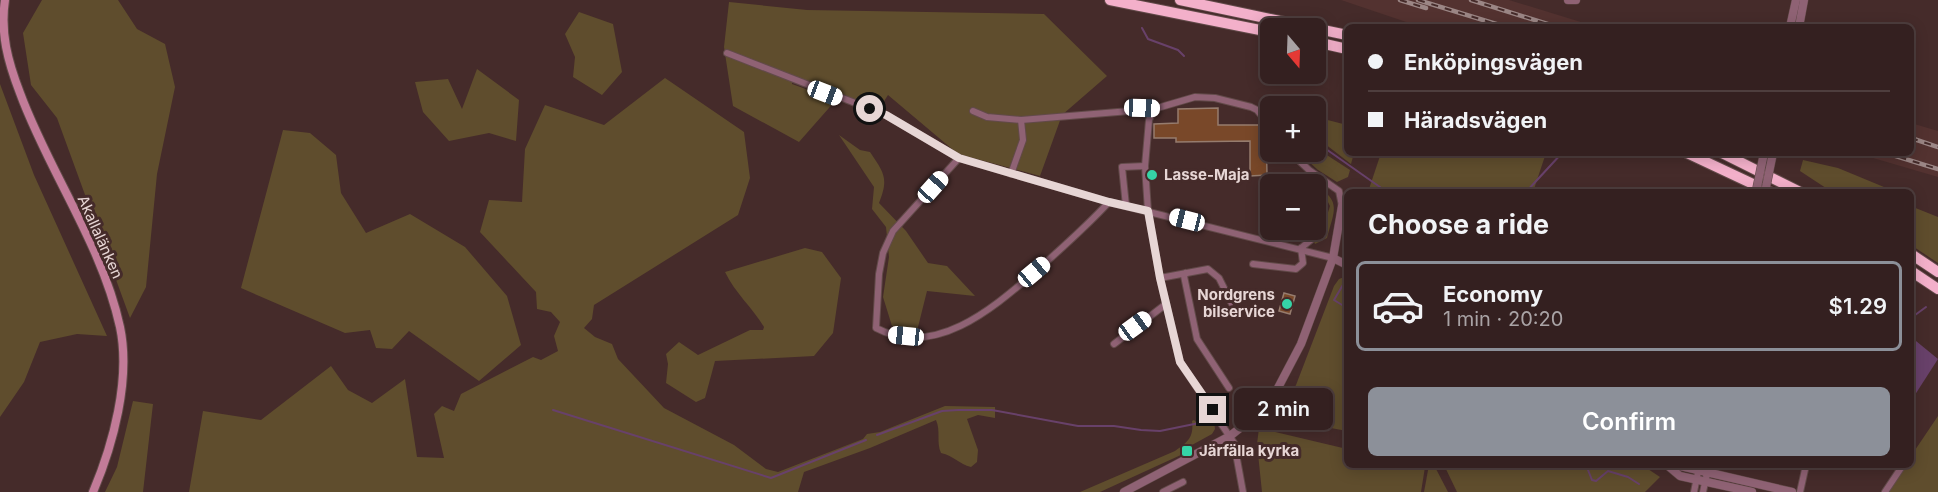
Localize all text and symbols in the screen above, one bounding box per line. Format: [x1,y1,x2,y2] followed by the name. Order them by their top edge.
[1260,18,1326,84] north arrow
[1260,18,1326,240] map controls
[1404,49,1583,75] text: Enköpingsvägen
[805,78,845,108] car
[856,95,883,122] route start
[1260,96,1326,162] button: +
[1124,98,1160,118] car
[1404,107,1547,133] text: Häradsvägen
[1164,165,1249,184] place label: Lasse-Maja
[914,168,952,206] car
[1145,168,1159,182] marker: Lasse-Maja
[1260,174,1326,240] button: −
[74,192,127,281] street label: Akallalänken
[1167,207,1207,233] car
[1368,208,1549,241] text: Choose a ride
[1014,254,1054,290] car
[1371,279,1425,333] icon: car
[1443,281,1543,307] text: Economy
[1197,285,1275,321] place label: Nordgrens bilservice
[1829,293,1887,319] text: $1.29
[1280,297,1294,311] marker: Nordgrens bilservice
[1443,307,1563,331] text: 1 min · 20:20
[1115,308,1155,344] car
[887,325,925,347] car
[1368,387,1890,456] button: Confirm
[1234,389,1333,431] callout: 2 min
[1199,396,1226,423] route end
[1257,397,1310,421] text: 2 min
[1199,441,1299,460] place label: Järfälla kyrka
[1180,444,1194,458] marker: Järfälla kyrka

